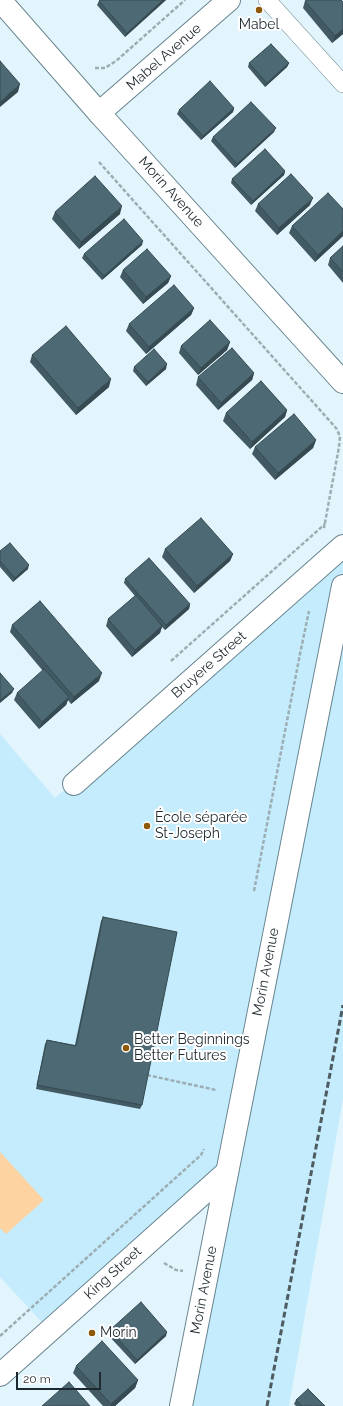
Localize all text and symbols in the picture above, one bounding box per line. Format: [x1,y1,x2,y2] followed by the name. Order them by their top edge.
[254,5,264,15] marker: Mabel
[239,17,279,33] place label: Mabel
[123,20,205,94] street label: Mabel Avenue
[135,153,207,231] street label: Morin Avenue
[168,628,250,702] street label: Bruyere Street
[155,810,247,842] place label: École séparée St-Joseph
[142,821,152,831] marker: École séparée St-Joseph
[249,927,283,1017] street label: Morin Avenue
[134,1032,250,1064] place label: Better Beginnings Better Futures
[121,1043,131,1053] marker: Better Beginnings Better Futures
[81,1243,145,1303] street label: King Street
[187,1245,221,1335] street label: Morin Avenue
[100,1325,137,1341] place label: Morin
[87,1328,97,1338] marker: Morin
[18,1364,103,1390] scale bar
[23,1372,51,1386] text: 20 m

